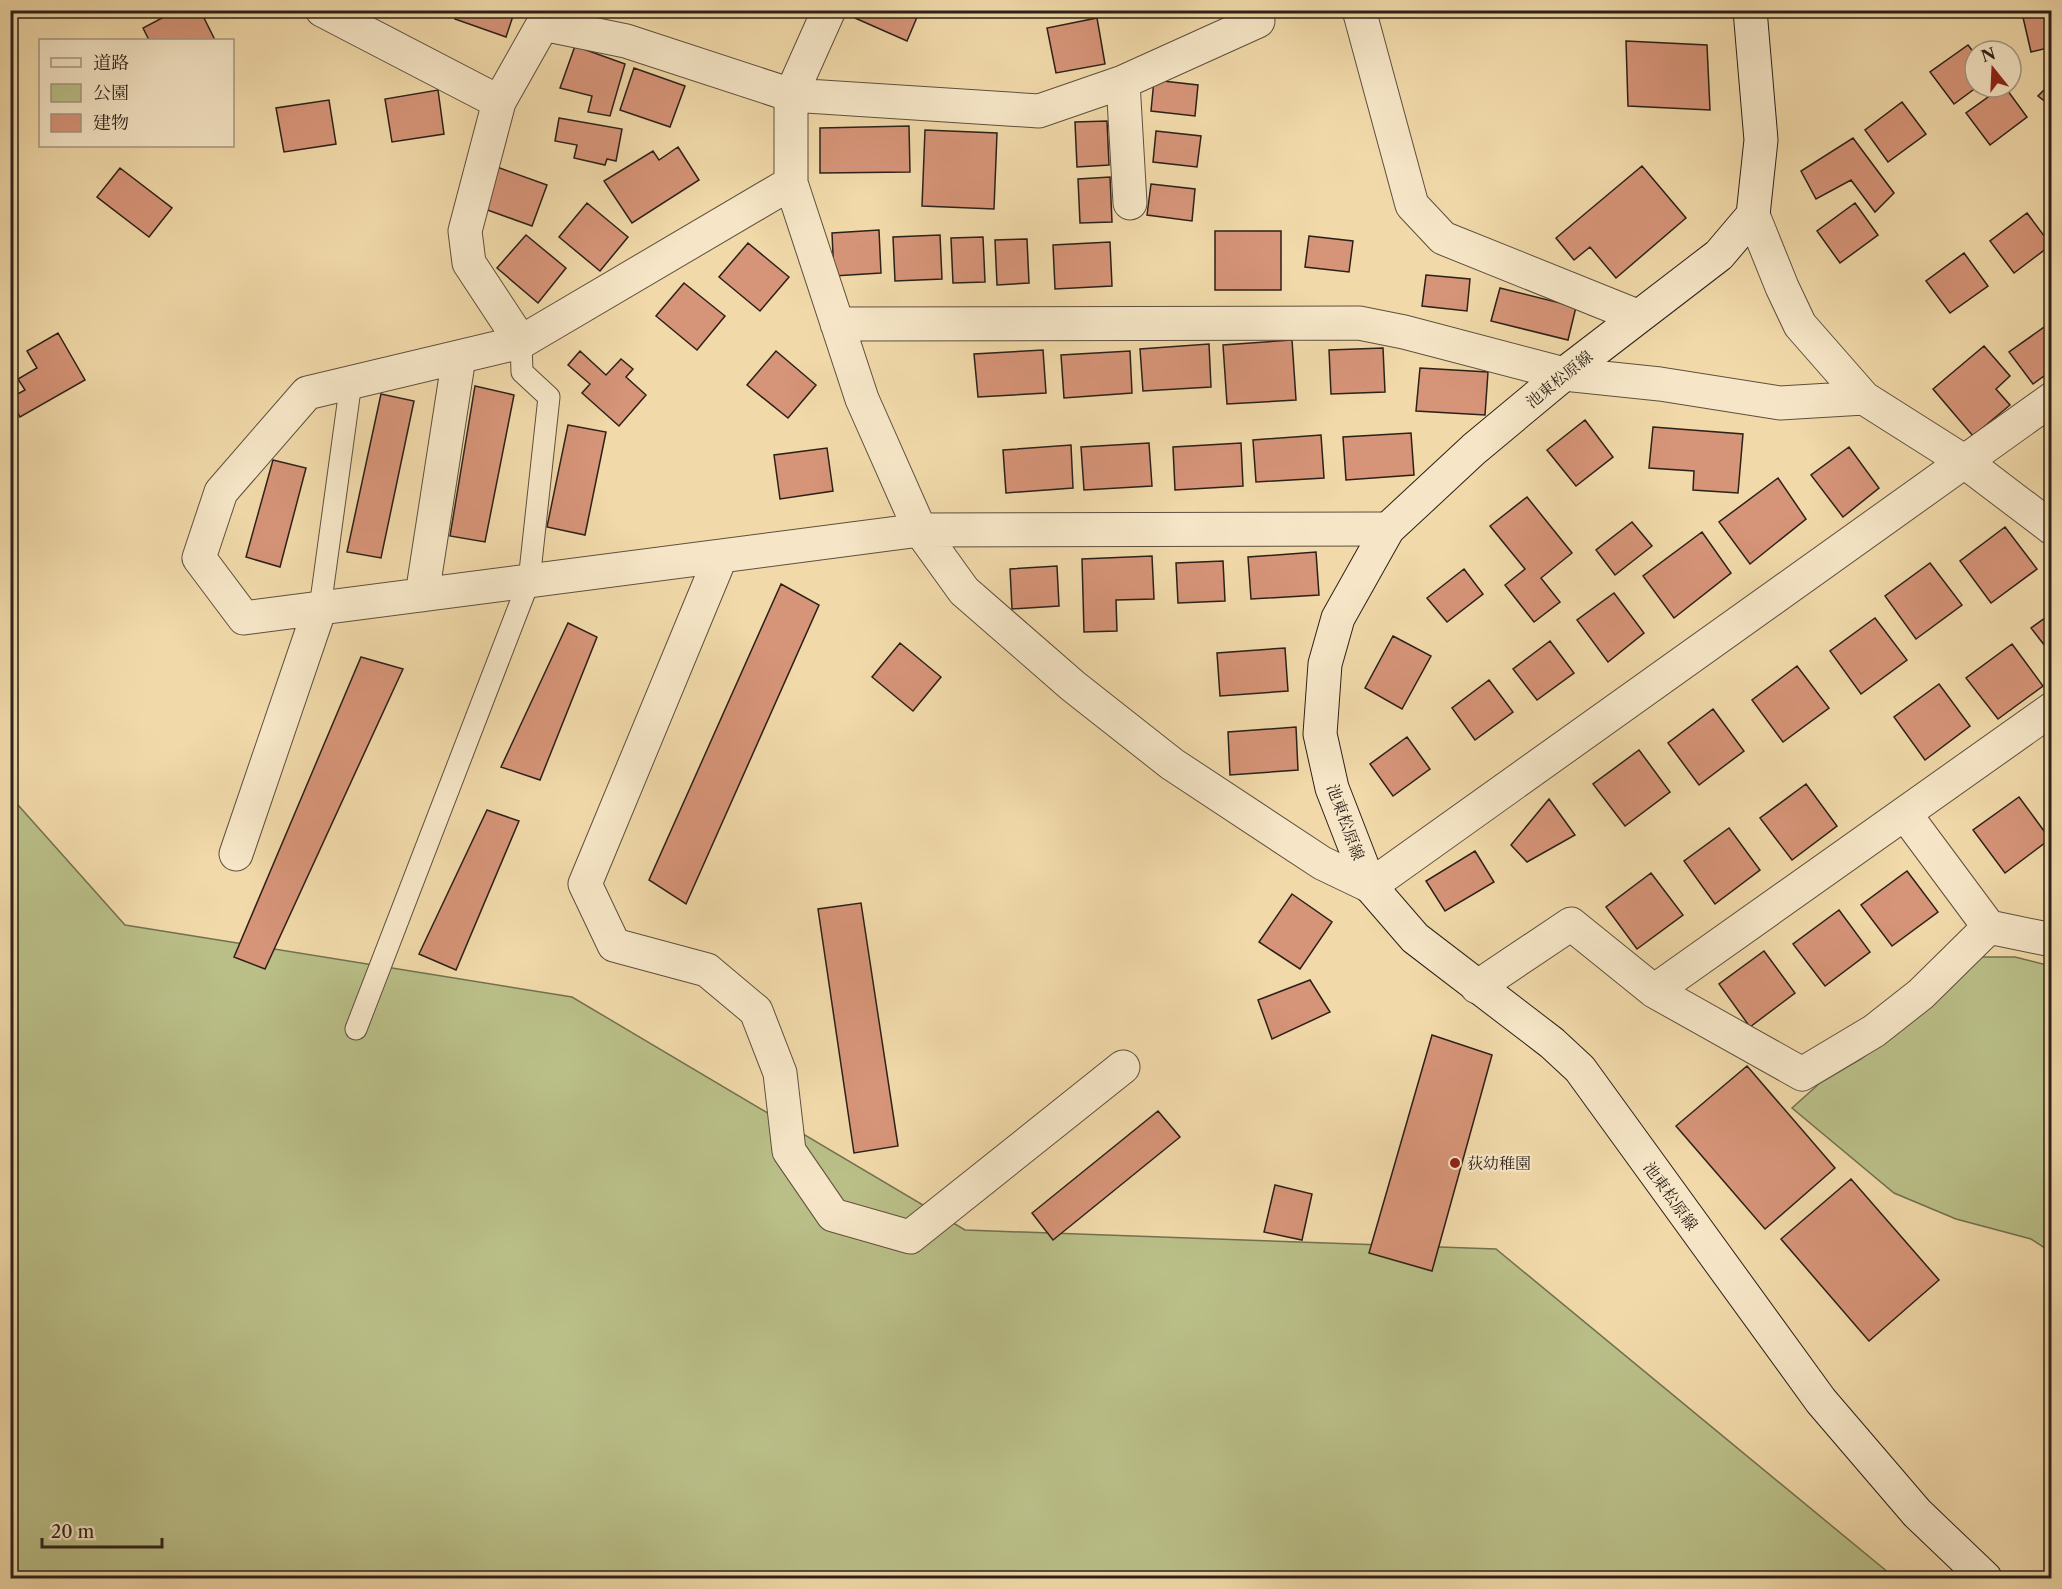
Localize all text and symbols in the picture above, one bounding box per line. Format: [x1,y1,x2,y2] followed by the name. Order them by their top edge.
[39,39,234,147] legend
[1963,39,2023,99] north arrow
[1979,43,1998,66] text: N
[93,52,129,74] text: 道路
[93,82,129,104] text: 公園
[93,112,129,134] text: 建物
[1522,346,1596,412] street label: 池東松原線
[1323,781,1369,863] street label: 池東松原線
[1467,1153,1531,1173] place label: 荻幼稚園
[1448,1156,1462,1170] marker: 荻幼稚園
[1639,1158,1703,1234] street label: 池東松原線
[42,1511,162,1549] scale bar
[51,1521,95,1543] text: 20 m

